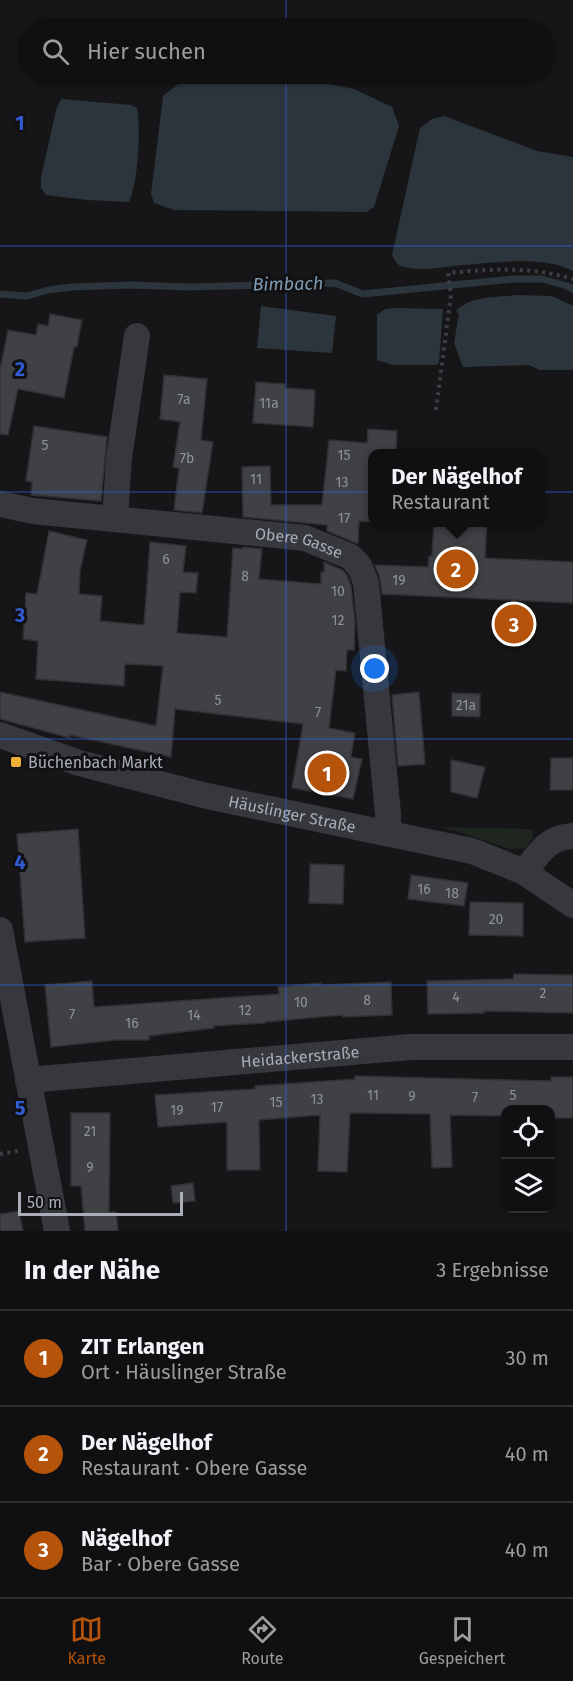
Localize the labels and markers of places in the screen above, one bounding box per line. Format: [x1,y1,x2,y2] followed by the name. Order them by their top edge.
[436,546,476,592] pin: 2
[494,602,534,646] pin: 3
[308,750,346,796] pin: 1
[28,753,163,772] place label: Büchenbach Markt
[9,755,23,769] marker: Büchenbach Markt

